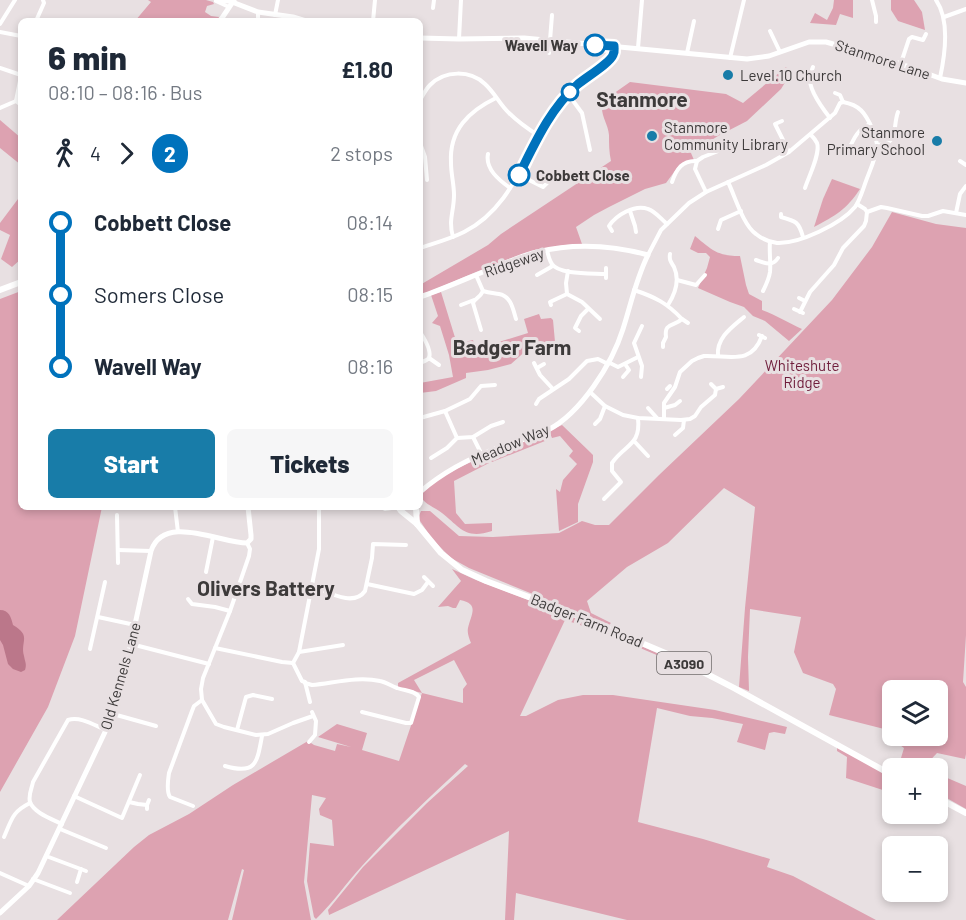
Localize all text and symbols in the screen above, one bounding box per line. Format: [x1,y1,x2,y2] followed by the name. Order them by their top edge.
[584,34,606,56] marker: Wavell Way
[833,35,933,83] street label: Stanmore Lane
[505,36,578,54] place label: Wavell Way
[48,37,127,77] text: 6 min
[341,56,393,82] text: £1.80
[740,66,842,84] place label: Level.10 Church
[721,68,735,82] marker: Level.10 Church
[48,80,202,104] text: 08:10 – 08:16 · Bus
[561,83,579,101] unlabelled marker
[596,86,688,111] district label: Stanmore
[664,118,788,153] place label: Stanmore Community Library
[827,123,925,158] place label: Stanmore Primary School
[645,129,659,143] marker: Stanmore Community Library
[930,134,944,148] marker: Stanmore Primary School
[48,137,81,170] icon: walk
[110,137,143,170] icon: forward
[90,141,101,165] text: 4
[164,141,176,166] text: 2
[330,141,393,165] text: 2 stops
[508,164,530,186] marker: Cobbett Close
[536,166,630,184] place label: Cobbett Close
[94,209,231,235] text: Cobbett Close
[346,210,393,234] text: 08:14
[482,243,546,281] street label: Ridgeway
[94,281,224,307] text: Somers Close
[347,282,393,306] text: 08:15
[453,334,571,359] district label: Badger Farm
[94,353,202,379] text: Wavell Way
[347,354,393,378] text: 08:16
[765,356,839,391] park label: Whiteshute Ridge
[468,419,552,469] street label: Meadow Way
[48,429,215,498] button: Start
[227,429,393,498] button: Tickets
[197,575,335,600] district label: Olivers Battery
[528,589,646,651] street label: Badger Farm Road
[96,620,144,732] street label: Old Kennels Lane
[657,652,711,674] road number: A3090
[882,680,948,902] map controls
[882,680,948,746] button: layers
[882,758,948,824] button: +
[882,836,948,902] button: −

